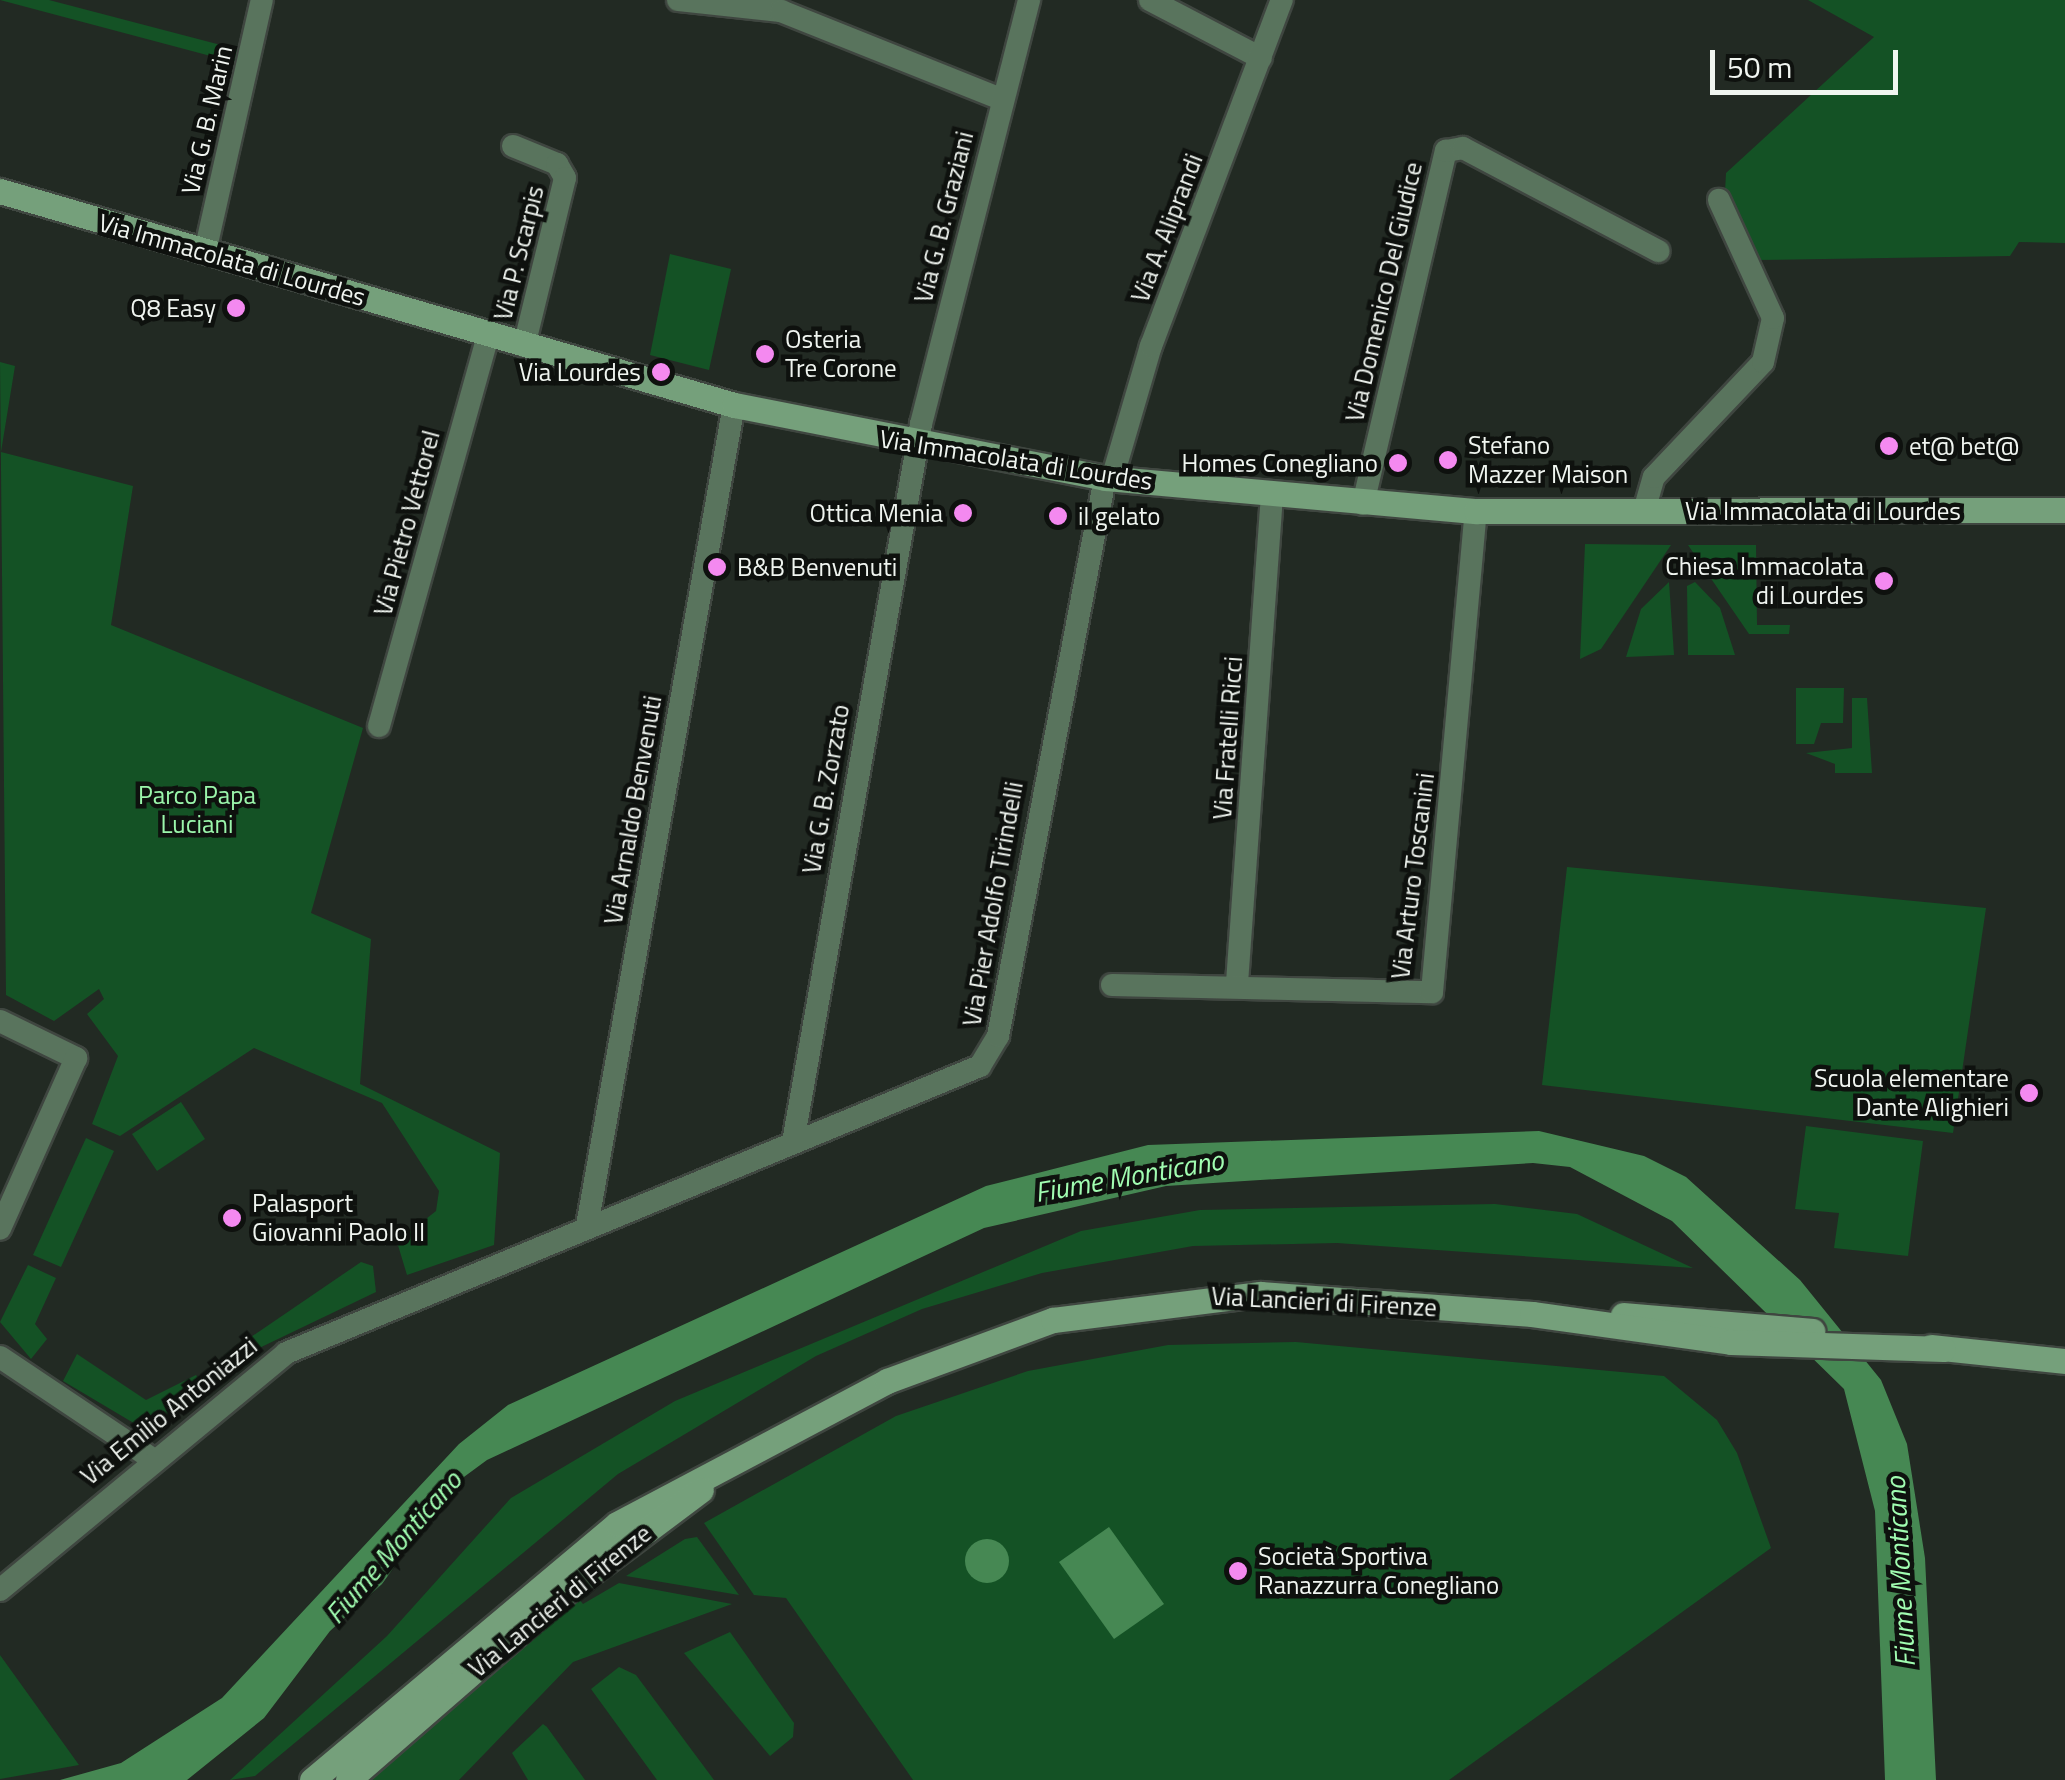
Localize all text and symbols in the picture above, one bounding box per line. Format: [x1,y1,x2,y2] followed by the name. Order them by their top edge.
[1715,30,1902,92] scale bar
[175,43,239,197] street label: Via G. B. Marin
[1727,44,1792,90] text: 50 m
[908,128,980,306] street label: Via G. B. Graziani
[1125,150,1209,306] street label: Via A. Aliprandi
[1340,159,1428,425] street label: Via Domenico Del Giudice
[488,183,550,323] street label: Via P. Scarpis
[95,208,369,312] street label: Via Immacolata di Lourdes
[130,293,216,323] place label: Q8 Easy
[225,297,247,319] marker: Q8 Easy
[785,325,897,384] place label: Osteria Tre Corone
[754,343,776,365] marker: Osteria Tre Corone
[519,357,641,387] place label: Via Lourdes
[650,361,672,383] marker: Via Lourdes
[877,424,1155,496] street label: Via Immacolata di Lourdes
[368,427,446,619] street label: Via Pietro Vettorel
[1468,431,1628,490] place label: Stefano Mazzer Maison
[1909,431,2019,461] place label: et@ bet@
[1878,435,1900,457] marker: et@ bet@
[1182,448,1378,478] place label: Homes Conegliano
[1437,449,1459,471] marker: Stefano Mazzer Maison
[1387,452,1409,474] marker: Homes Conegliano
[1685,496,1961,526] street label: Via Immacolata di Lourdes
[810,498,943,528] place label: Ottica Menia
[1078,501,1160,531] place label: il gelato
[952,502,974,524] marker: Ottica Menia
[1047,505,1069,527] marker: il gelato
[737,552,897,582] place label: B&B Benvenuti
[1665,552,1864,611] place label: Chiesa Immacolata di Lourdes
[706,556,728,578] marker: B&B Benvenuti
[1873,570,1895,592] marker: Chiesa Immacolata di Lourdes
[1207,655,1249,821] street label: Via Fratelli Ricci
[598,693,668,927] street label: Via Arnaldo Benvenuti
[796,702,856,876] street label: Via G. B. Zorzato
[1385,771,1441,981] street label: Via Arturo Toscanini
[957,779,1029,1029] street label: Via Pier Adolfo Tirindelli
[138,781,256,840] park label: Parco Papa Luciani
[1814,1064,2009,1123] place label: Scuola elementare Dante Alighieri
[2018,1082,2040,1104] marker: Scuola elementare Dante Alighieri
[1032,1143,1226,1209] water label: Fiume Monticano
[252,1189,425,1248] place label: Palasport Giovanni Paolo II
[221,1207,243,1229] marker: Palasport Giovanni Paolo II
[1210,1281,1438,1323] street label: Via Lancieri di Firenze
[75,1331,263,1491] street label: Via Emilio Antoniazzi
[318,1464,468,1630] water label: Fiume Monticano
[1878,1476,1922,1668] water label: Fiume Monticano
[463,1518,657,1684] street label: Via Lancieri di Firenze
[1258,1542,1499,1601] place label: Società Sportiva Ranazzurra Conegliano
[1227,1560,1249,1582] marker: Società Sportiva Ranazzurra Conegliano

